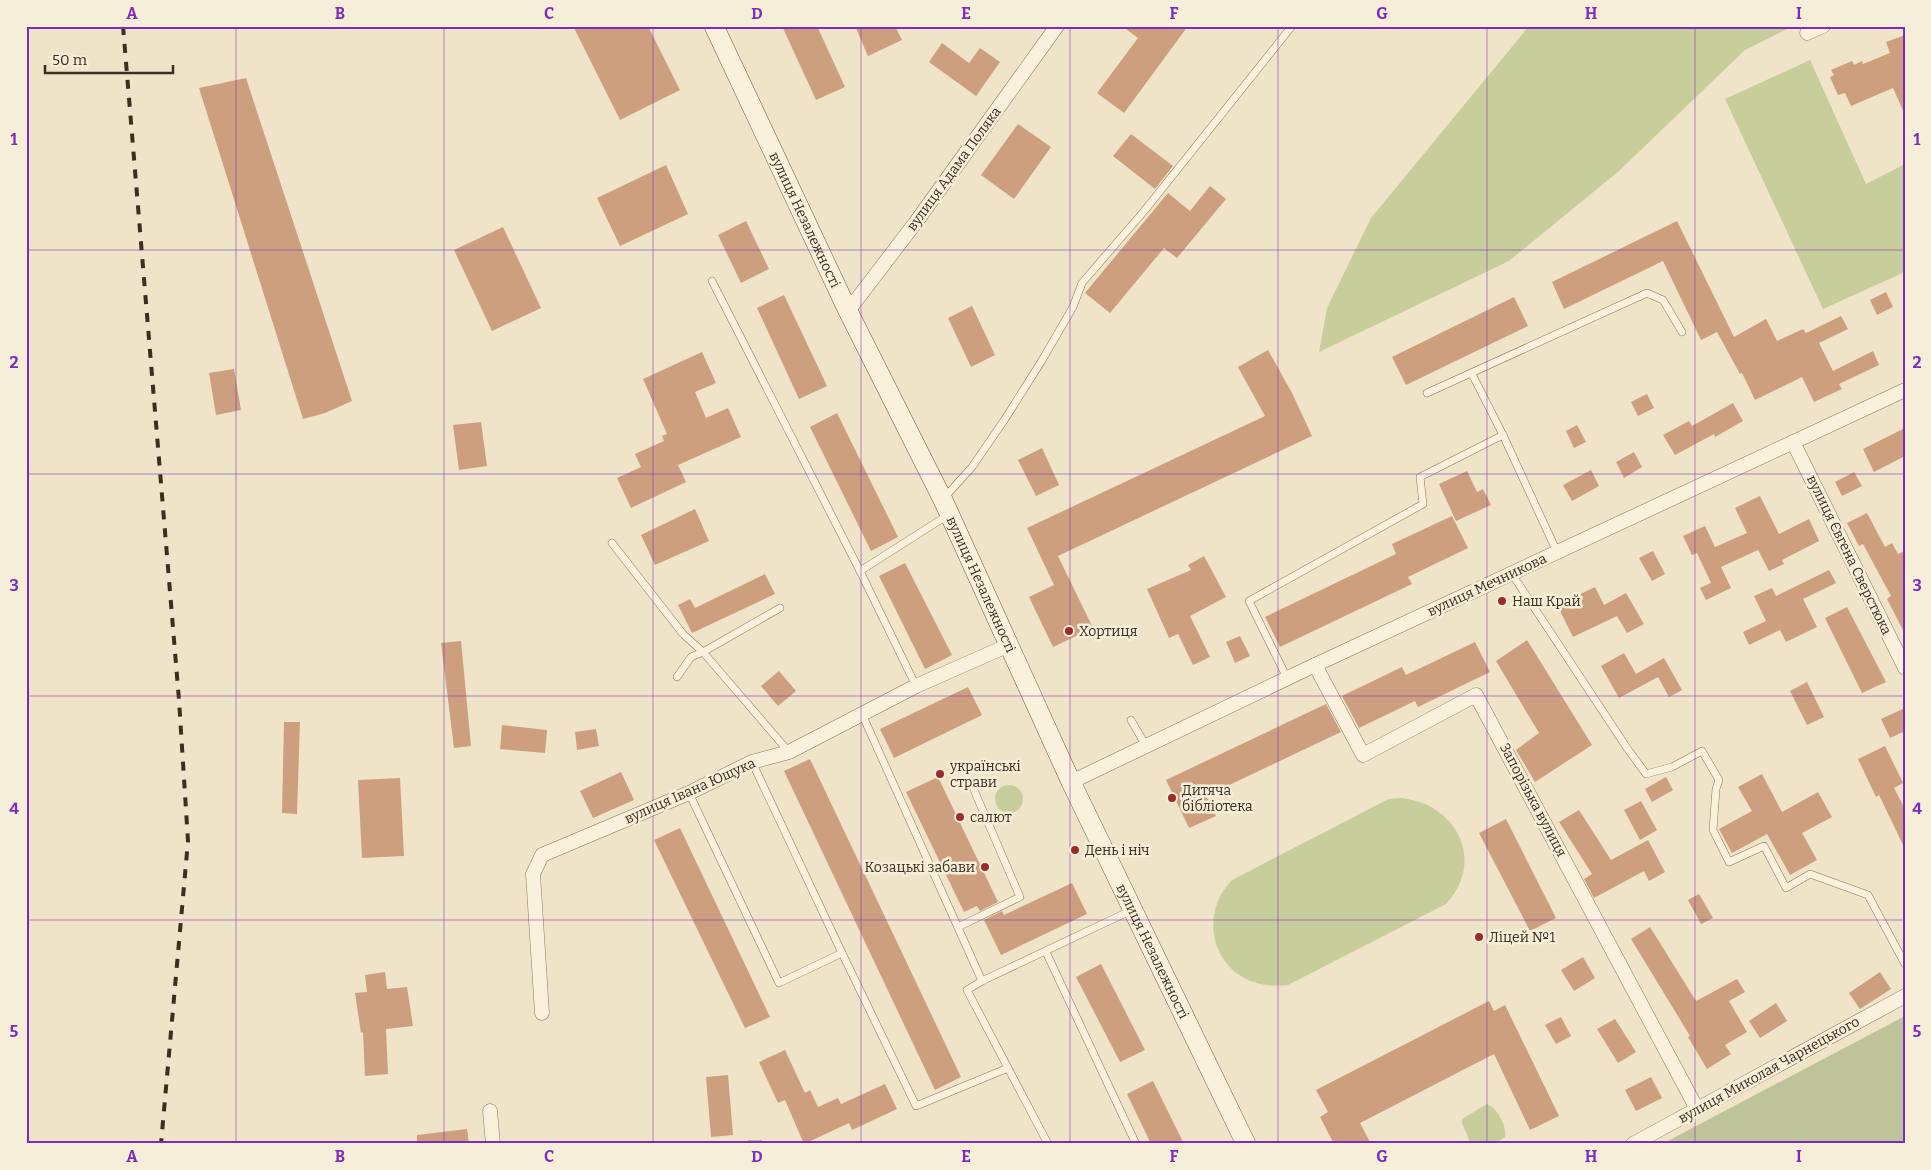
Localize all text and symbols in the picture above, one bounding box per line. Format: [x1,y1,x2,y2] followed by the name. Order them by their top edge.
[126,4,138,23] text: A
[335,4,345,23] text: B
[544,4,554,23] text: C
[751,4,763,23] text: D
[961,4,971,23] text: E
[1170,4,1179,23] text: F
[1376,4,1388,23] text: G
[1585,4,1598,23] text: H
[1796,4,1802,23] text: I
[45,42,172,74] scale bar
[52,51,88,69] text: 50 m
[903,103,1005,234] street label: вулиця Адама Поляка
[11,130,18,149] text: 1
[1914,130,1921,149] text: 1
[766,149,844,290] street label: вулиця Незалежності
[9,353,19,372] text: 2
[1912,353,1922,372] text: 2
[1803,472,1895,638] street label: вулиця Євгена Сверстюка
[943,513,1020,655] street label: вулиця Незалежності
[1425,550,1550,620] street label: вулиця Мечникова
[9,576,19,595] text: 3
[1912,576,1922,595] text: 3
[1512,593,1581,610] place label: Наш Край
[1496,595,1508,607] marker: Наш Край
[1079,623,1138,640] place label: Хортиця
[1063,625,1075,637] marker: Хортиця
[1496,740,1570,860] street label: Запорізька вулиця
[622,754,758,828] street label: вулиця Івана Ющука
[949,758,1021,791] place label: українські страви
[934,768,946,780] marker: українські страви
[1182,782,1253,815] place label: Дитяча бібліотека
[1166,792,1178,804] marker: Дитяча бібліотека
[9,799,19,818] text: 4
[1912,799,1922,818] text: 4
[970,809,1012,826] place label: салют
[954,811,966,823] marker: салют
[1085,842,1150,859] place label: День і ніч
[1069,844,1081,856] marker: День і ніч
[865,859,975,876] place label: Козацькі забави
[979,861,991,873] marker: Козацькі забави
[1113,881,1193,1021] street label: вулиця Незалежності
[1489,929,1555,946] place label: Ліцей №1
[1473,931,1485,943] marker: Ліцей №1
[1675,1013,1863,1127] street label: вулиця Миколая Чарнецького
[10,1022,19,1041] text: 5
[1913,1022,1922,1041] text: 5
[126,1147,138,1166] text: A
[335,1147,345,1166] text: B
[544,1147,554,1166] text: C
[751,1147,763,1166] text: D
[961,1147,971,1166] text: E
[1170,1147,1179,1166] text: F
[1376,1147,1388,1166] text: G
[1585,1147,1598,1166] text: H
[1796,1147,1802,1166] text: I

